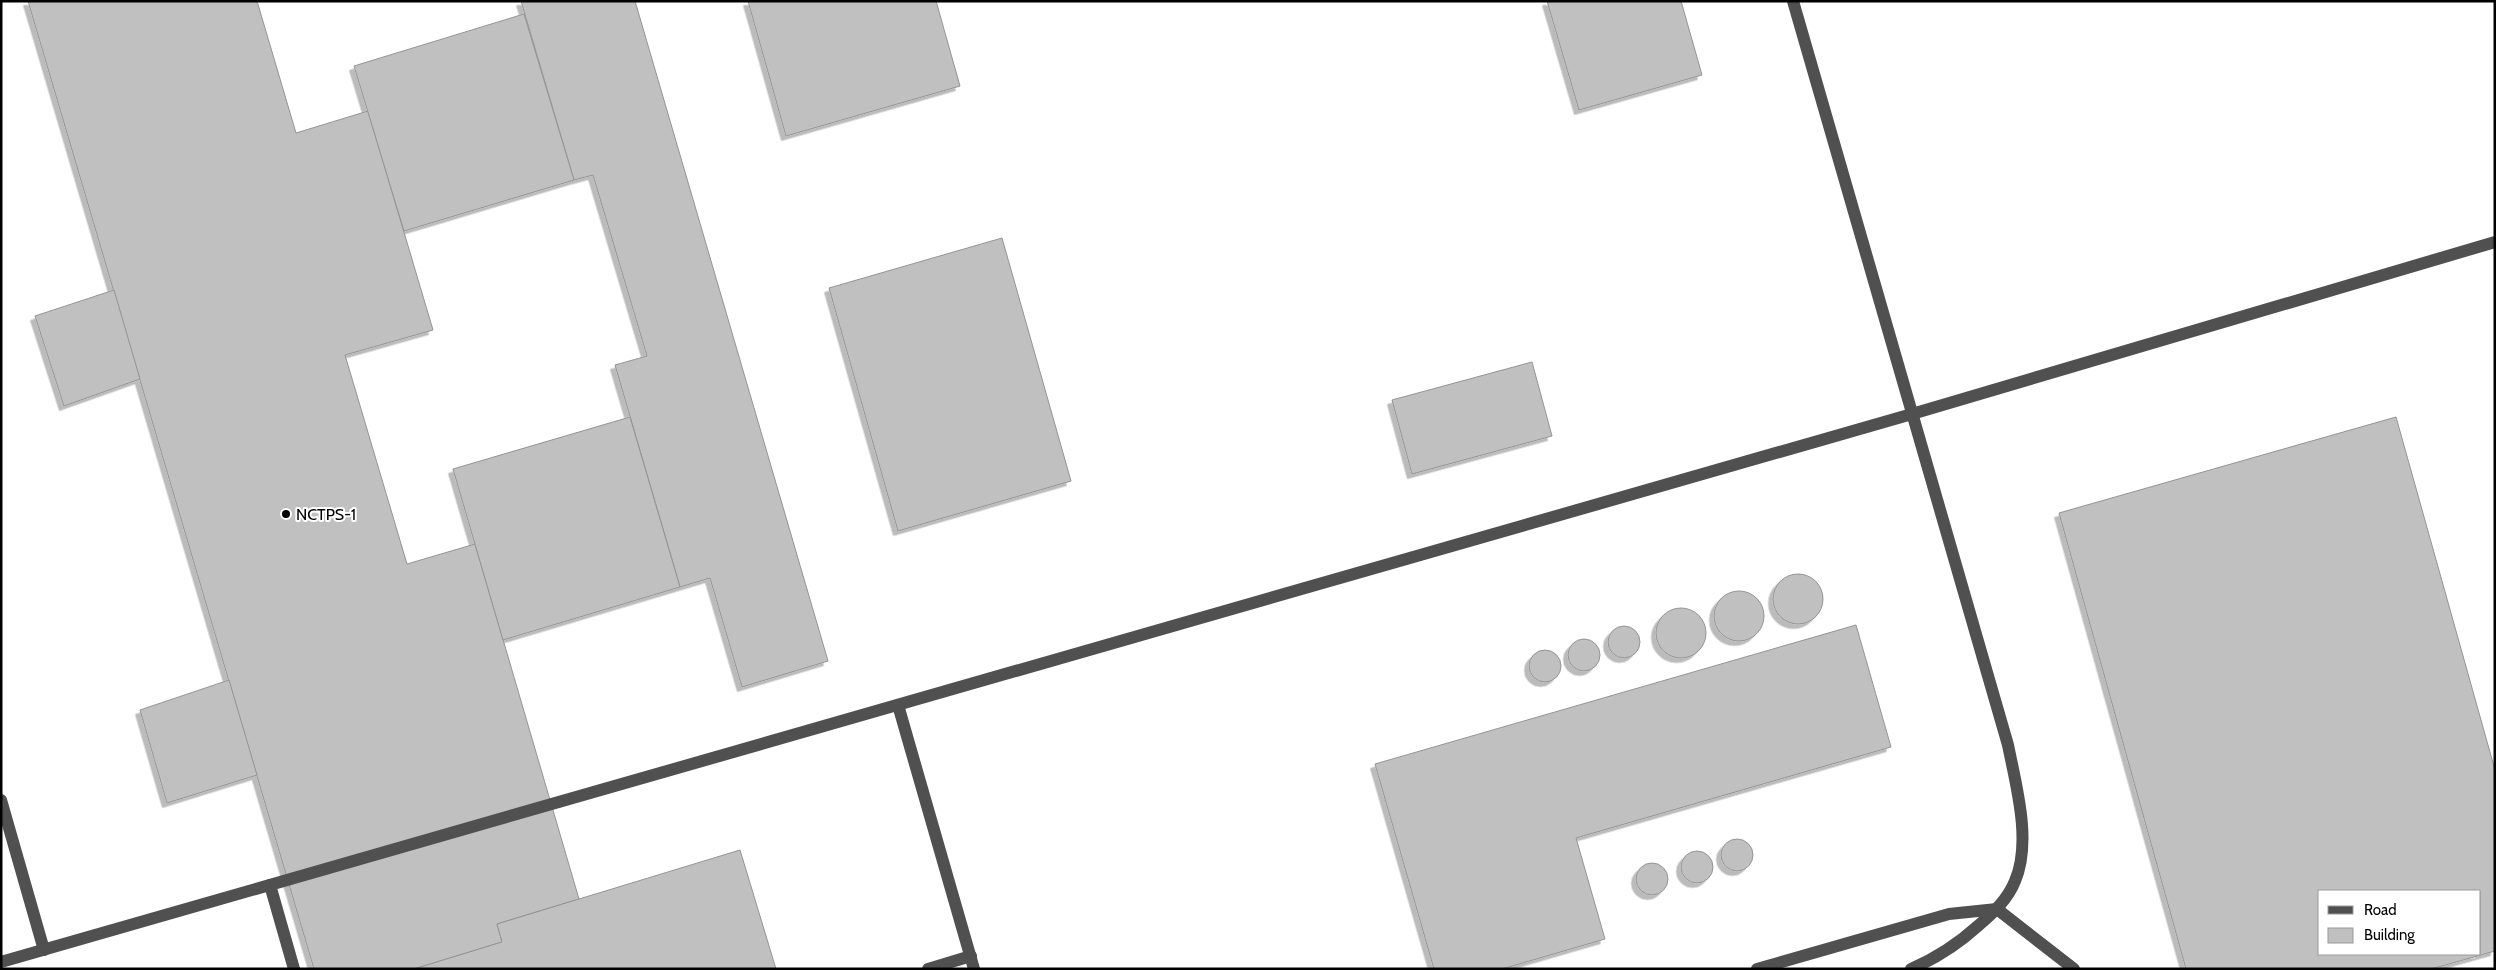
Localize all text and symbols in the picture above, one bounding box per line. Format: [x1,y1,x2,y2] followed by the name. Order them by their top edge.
[296,505,356,524] place label: NCTPS-1
[280,508,292,520] marker: NCTPS-1
[2318,890,2481,955] legend
[2364,901,2397,919] text: Road
[2364,926,2415,944] text: Building

